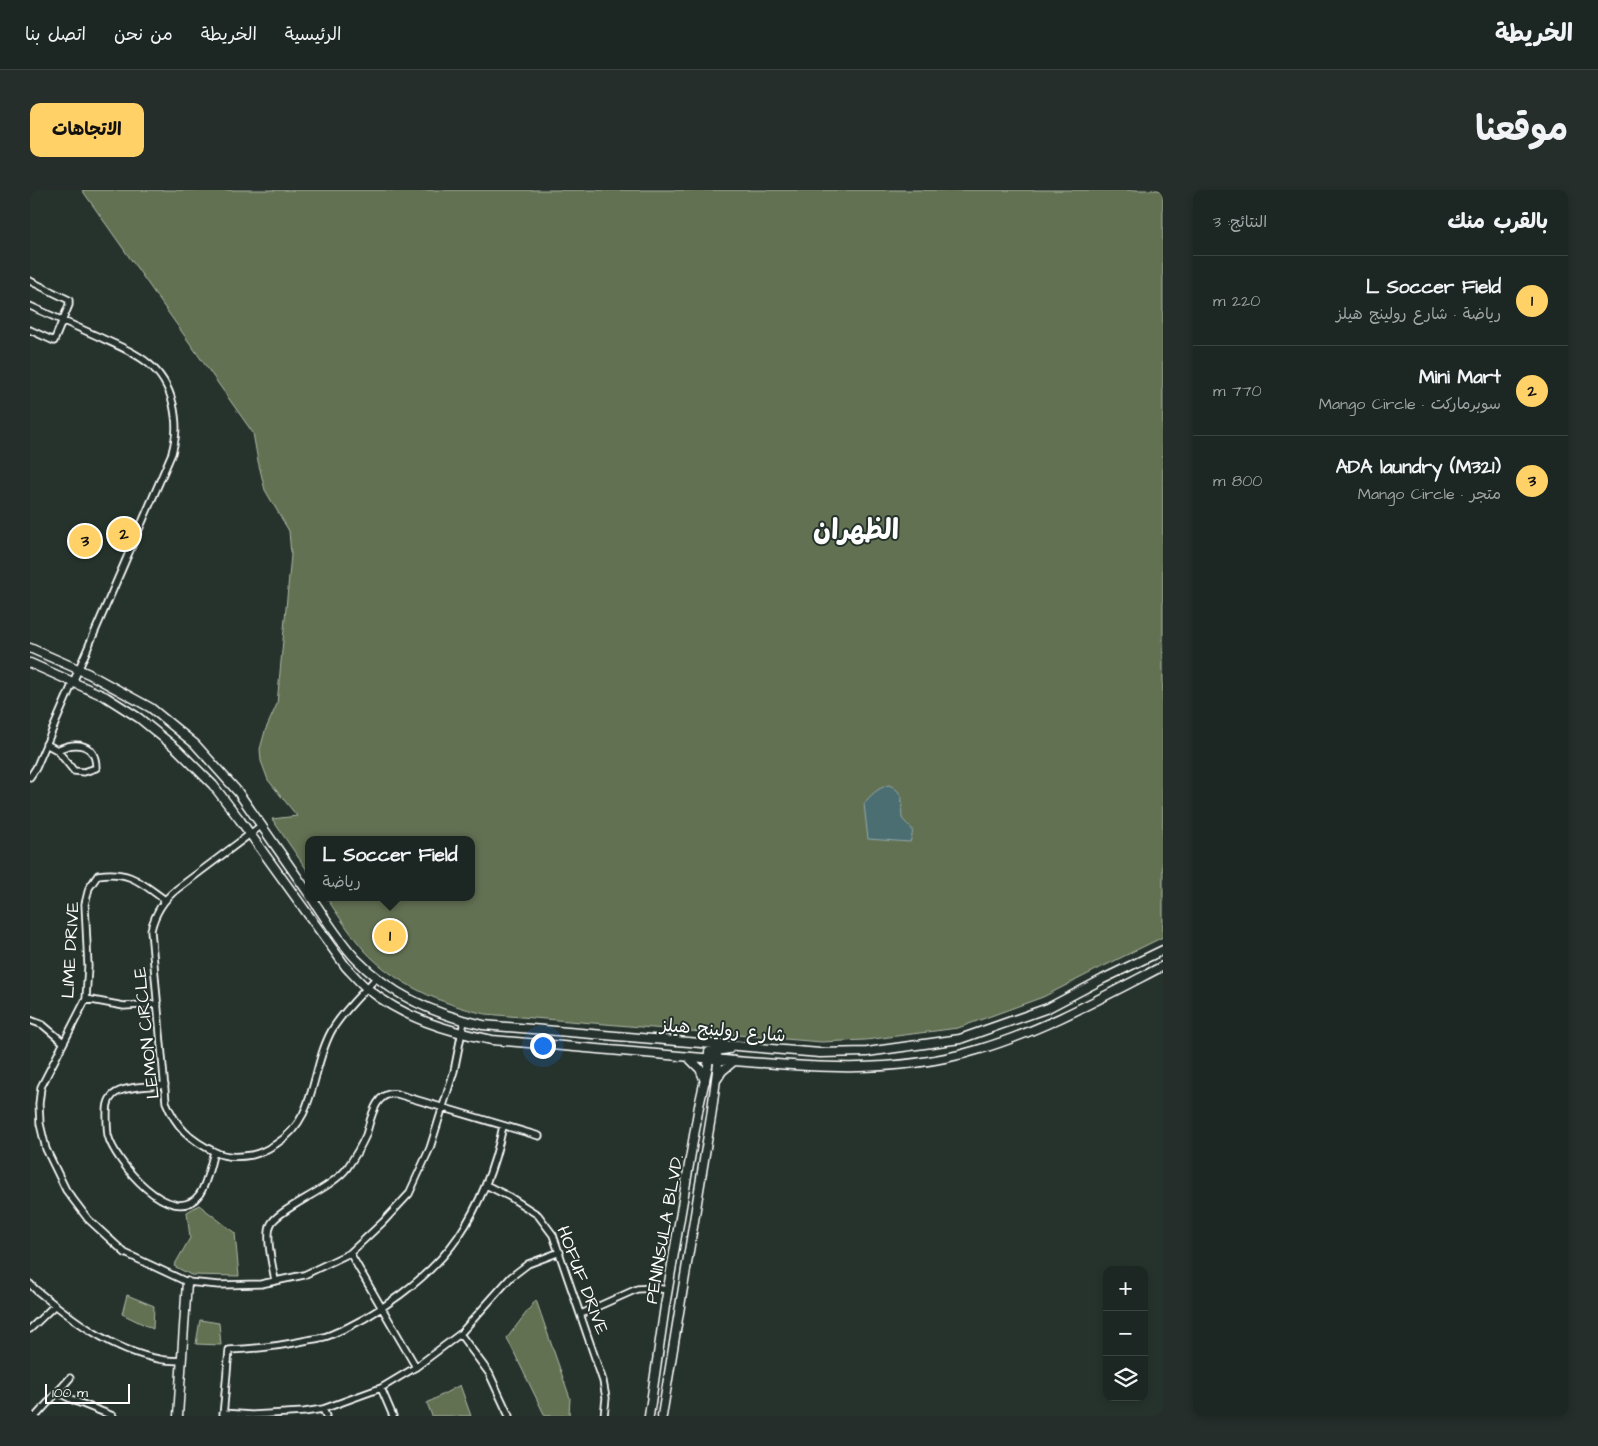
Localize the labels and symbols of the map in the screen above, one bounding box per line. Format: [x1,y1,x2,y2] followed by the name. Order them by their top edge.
[813,511,899,550] district label: الظهران
[108,515,140,553] pin: 2
[69,522,101,560] pin: 3
[55,901,86,999] street label: LIME DRIVE
[374,917,406,955] pin: 1
[127,965,166,1100] street label: LEMON CIRCLE
[657,1012,787,1048] street label: شارع رولينج هيلز
[530,1033,556,1059] your location
[639,1153,690,1306] street label: PENINSULA BLVD.
[550,1222,615,1338] street label: HOFUF DRIVE
[45,1381,130,1404] scale bar

